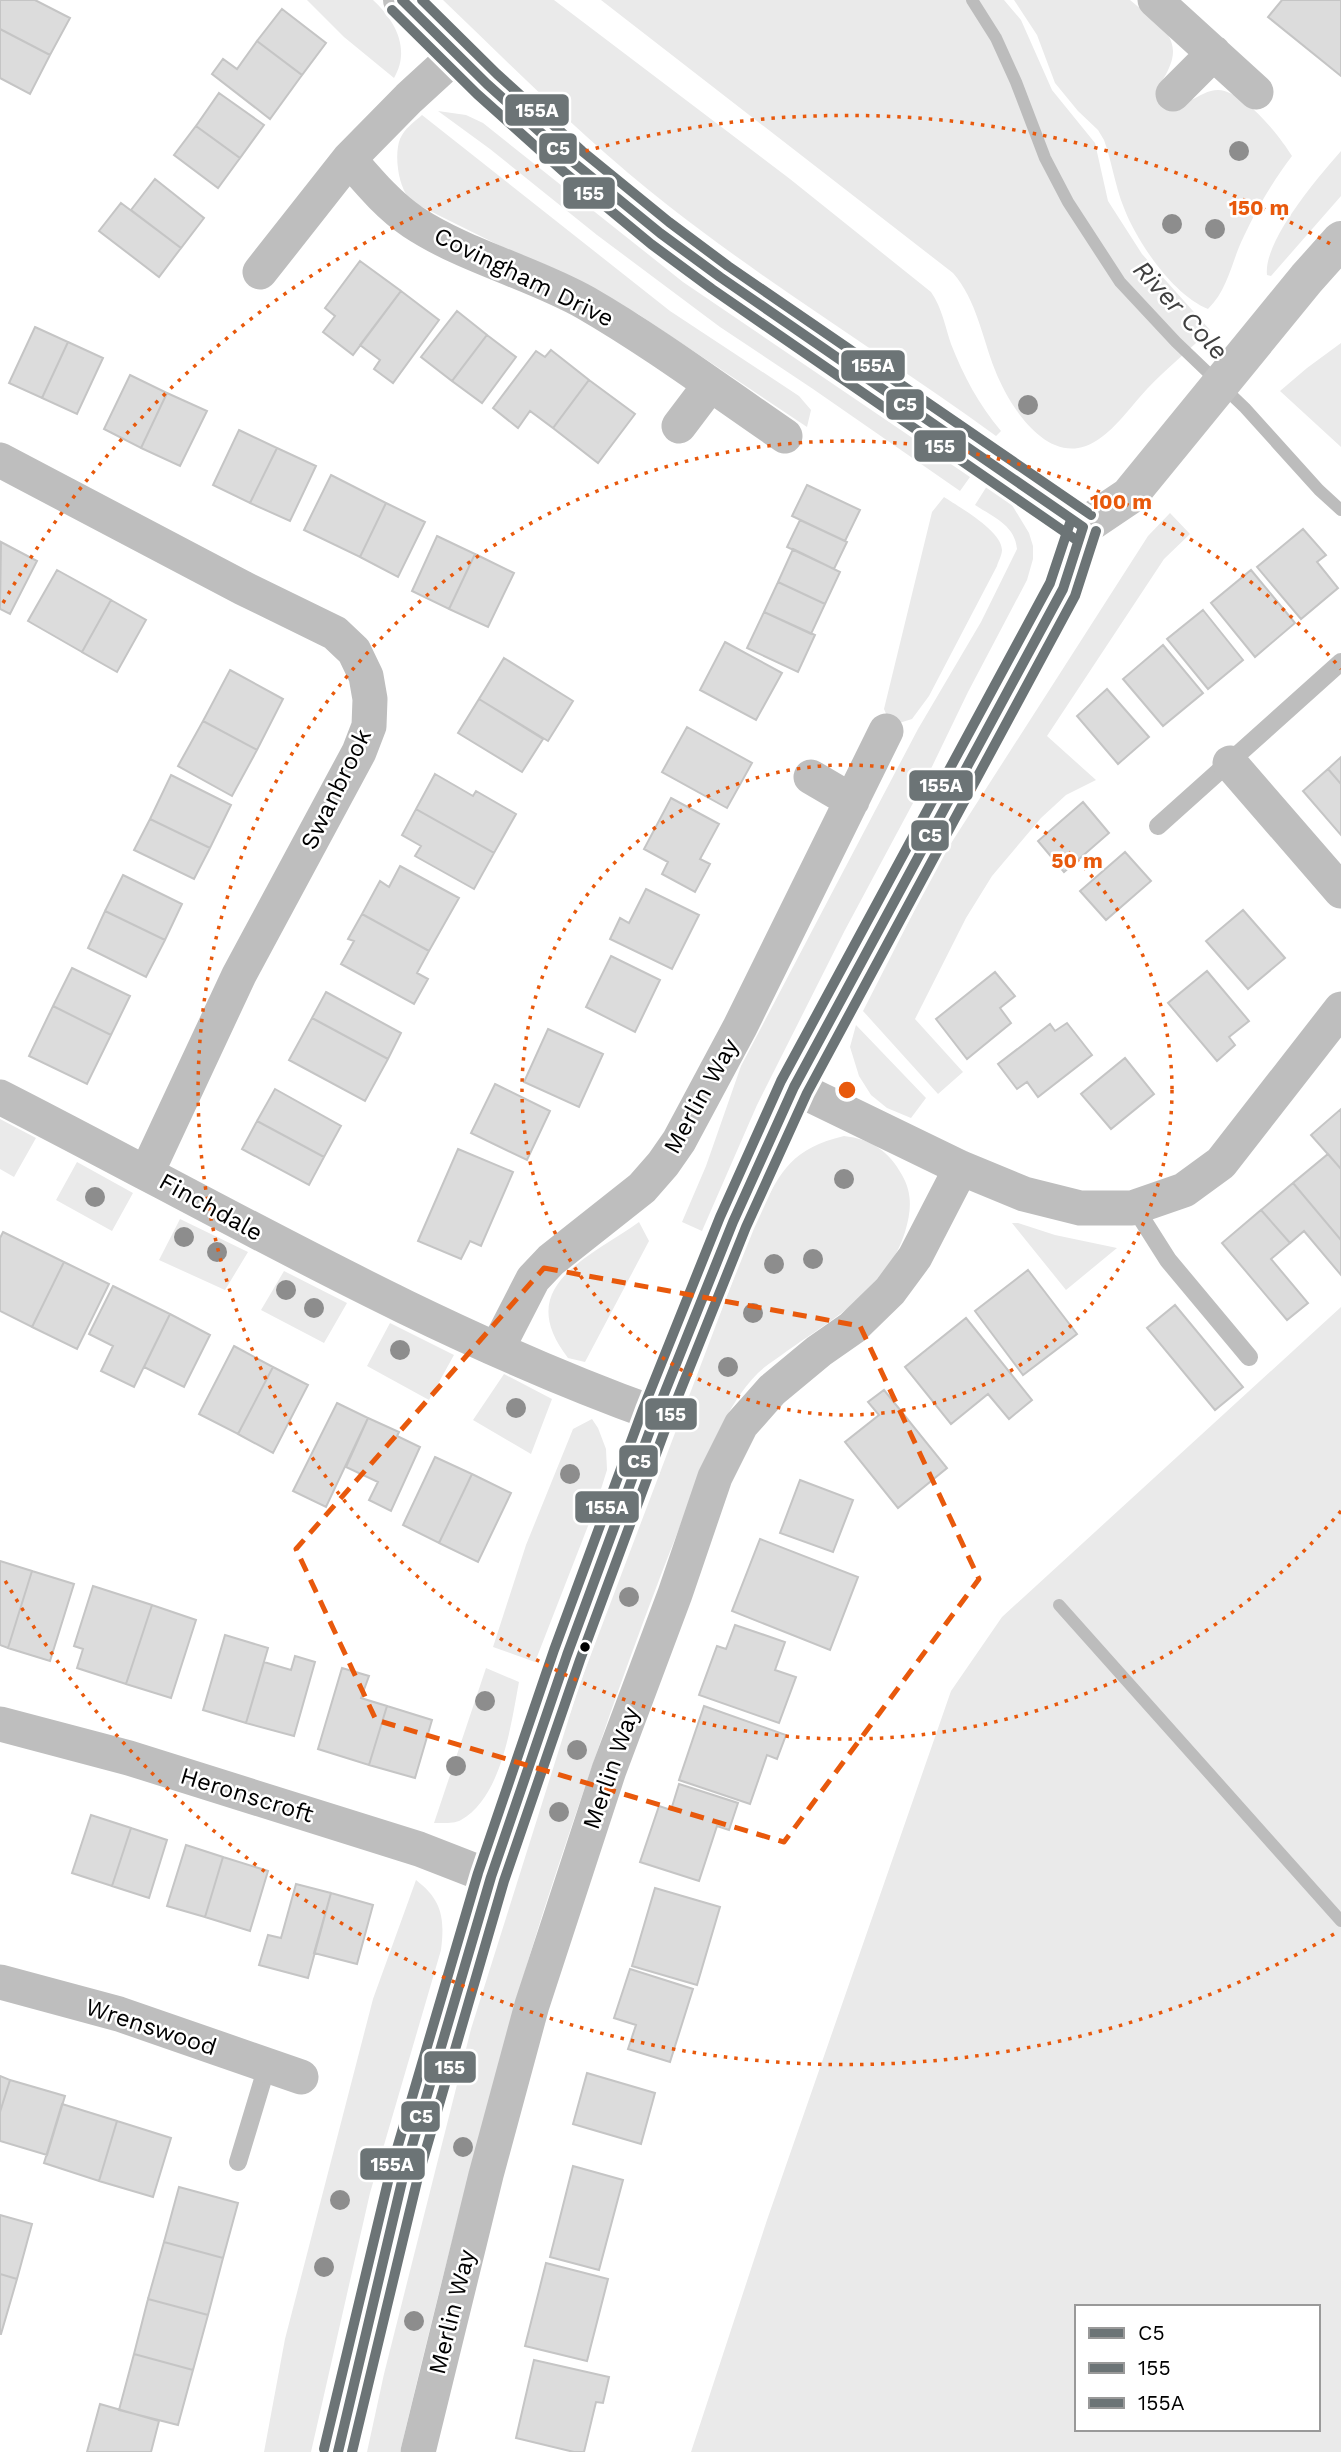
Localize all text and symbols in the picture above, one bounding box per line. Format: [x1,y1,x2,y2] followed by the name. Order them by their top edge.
[504,93,570,127] line badge: 155A
[515,99,559,122] text: 155A
[538,132,578,165] line badge: C5
[546,137,570,160] text: C5
[562,176,616,210] line badge: 155
[574,182,604,205] text: 155
[1229,195,1289,220] text: 150 m
[430,221,618,333] street label: Covingham Drive
[1127,254,1235,366] water label: River Cole
[840,349,906,382] line badge: 155A
[851,354,895,377] text: 155A
[885,388,925,421] line badge: C5
[893,393,917,416] text: C5
[913,429,967,463] line badge: 155
[925,435,955,458] text: 155
[1090,489,1152,514] text: 100 m
[295,724,377,854] street label: Swanbrook
[908,769,974,802] line badge: 155A
[919,774,963,797] text: 155A
[910,819,950,852] line badge: C5
[918,824,942,847] text: C5
[1051,848,1103,873] text: 50 m
[658,1033,744,1159] street label: Merlin Way
[835,1078,859,1102] centre of rings
[154,1167,268,1247] street label: Finchdale
[644,1397,698,1431] line badge: 155
[656,1403,686,1426] text: 155
[618,1444,659,1478] line badge: C5
[627,1450,651,1473] text: C5
[574,1490,640,1524] line badge: 155A
[585,1496,629,1519] text: 155A
[578,1640,592,1654] unlabelled marker
[577,1703,645,1833] street label: Merlin Way
[177,1761,317,1829] street label: Heronscroft
[82,1993,220,2061] street label: Wrenswood
[423,2050,477,2084] line badge: 155
[435,2056,465,2079] text: 155
[400,2100,441,2133] line badge: C5
[409,2105,433,2128] text: C5
[359,2147,426,2181] line badge: 155A
[370,2153,414,2176] text: 155A
[423,2246,481,2377] street label: Merlin Way
[1075,2305,1320,2431] legend
[1138,2320,1165,2345] text: C5
[1138,2355,1171,2380] text: 155
[1138,2390,1185,2415] text: 155A

